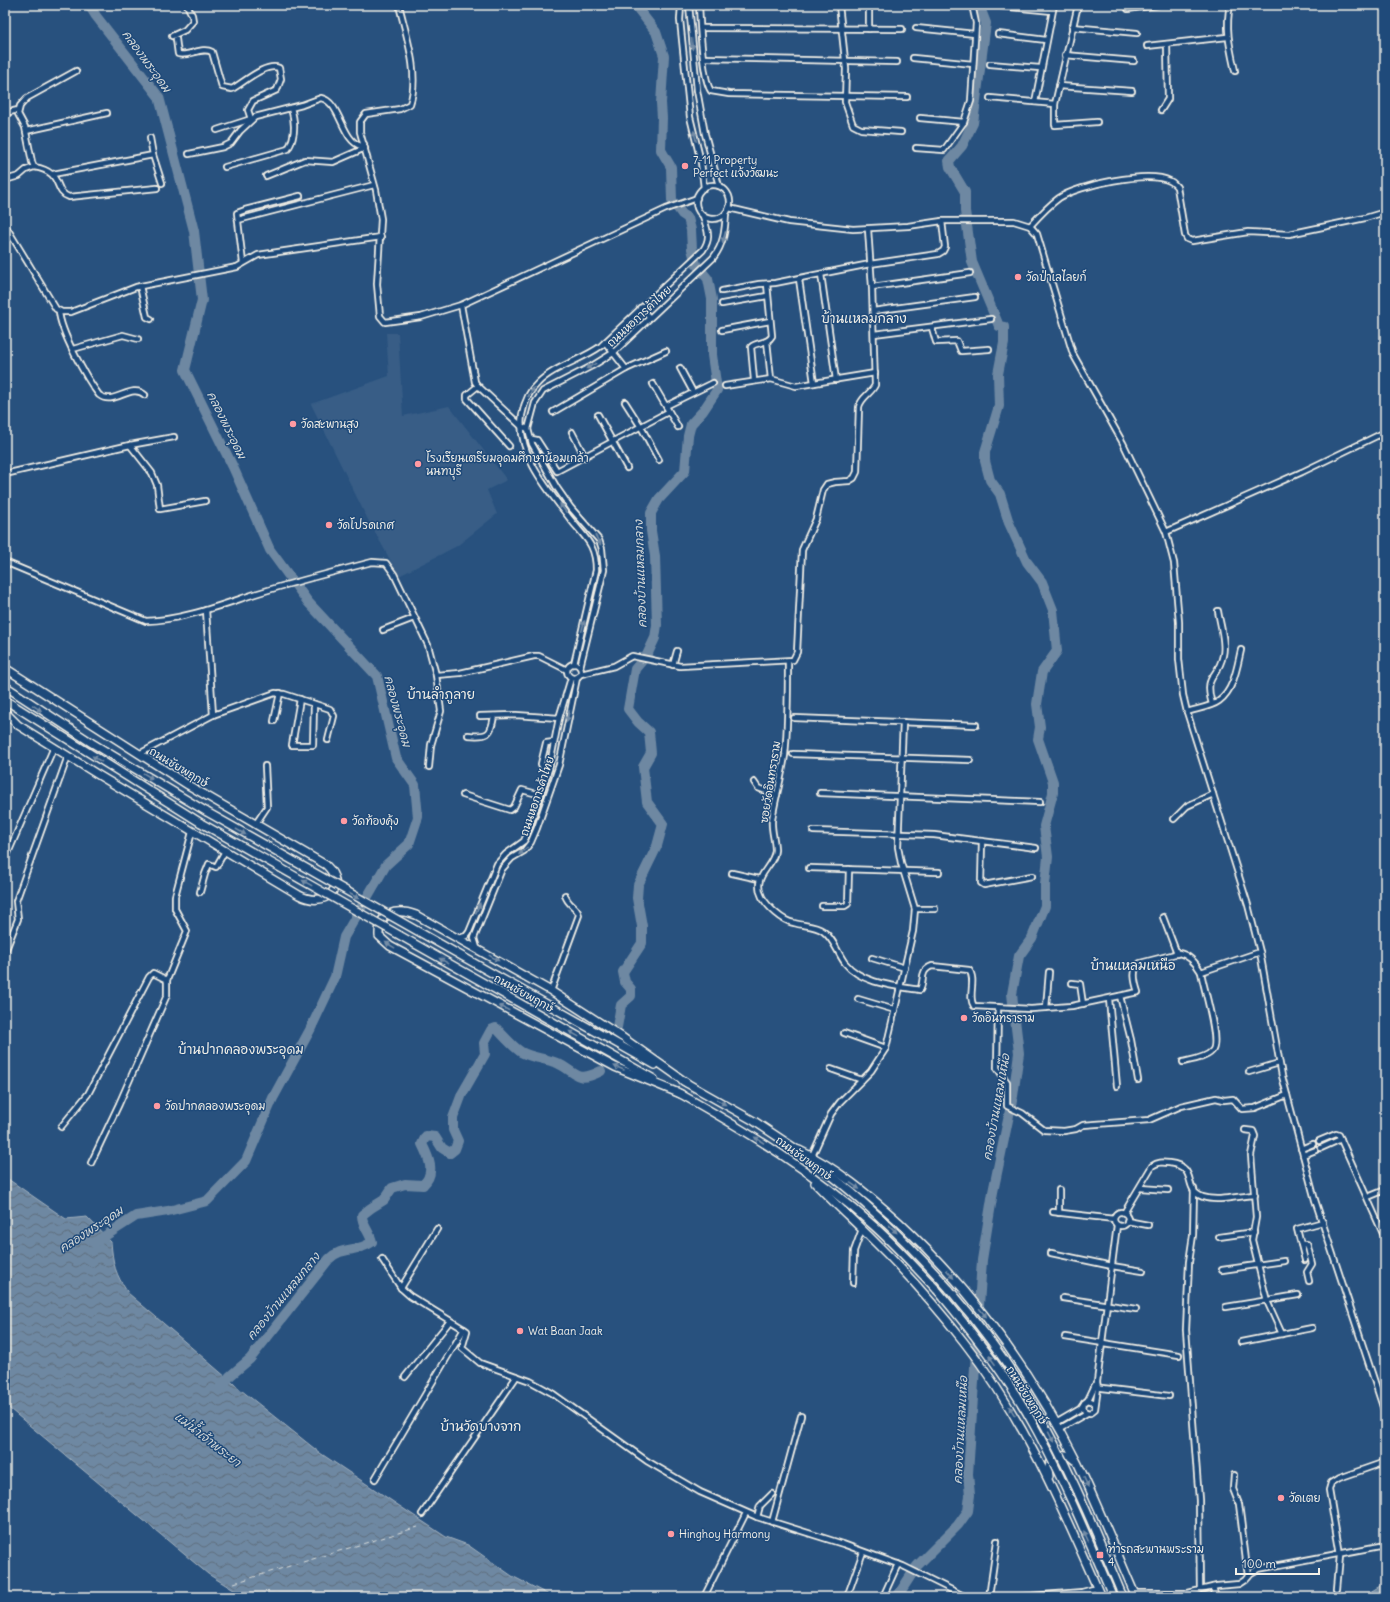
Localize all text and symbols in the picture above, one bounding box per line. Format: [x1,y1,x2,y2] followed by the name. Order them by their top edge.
[118,27,175,97] water label: คลองพระอุดม
[688,38,695,50] one-way arrow
[691,130,697,142] one-way arrow
[693,153,779,180] place label: 7-11 Property Perfect แจ้งวัฒนะ
[680,161,690,171] marker: 7-11 Property Perfect แจ้งวัฒนะ
[720,231,726,243] one-way arrow
[1026,269,1087,284] place label: วัดป่าเลไลยก์
[1013,272,1023,282] marker: วัดป่าเลไลยก์
[603,282,674,350] street label: ถนนหอการค้าไทย
[821,310,907,327] district label: บ้านแหลมกลาง
[585,363,597,370] one-way arrow
[528,386,535,398] one-way arrow
[202,389,250,463] water label: คลองพระอุดม
[301,417,359,433] place label: วัดสะพานสูง
[288,419,298,429] marker: วัดสะพานสูง
[426,450,589,480] place label: โรงเรียนเตรียมอุดมศึกษาน้อมเกล้า นนทบุรี
[413,459,423,469] marker: โรงเรียนเตรียมอุดมศึกษาน้อมเกล้า นนทบุรี
[559,503,567,514] one-way arrow
[337,517,395,532] place label: วัดโปรดเกศ
[631,518,649,628] water label: คลองบ้านแหลมกลาง
[324,520,334,530] marker: วัดโปรดเกศ
[594,534,601,546] one-way arrow
[580,620,586,632] one-way arrow
[379,674,415,750] water label: คลองพระอุดม
[407,686,475,704] district label: บ้านลำภูลาย
[32,704,42,712] one-way arrow
[565,710,571,722] one-way arrow
[757,740,783,824] street label: ซอยวัดอินทราราม
[146,743,212,791] street label: ถนนชัยพฤกษ์
[516,754,557,838] street label: ถนนหอการค้าไทย
[91,755,103,762] one-way arrow
[142,773,154,780] one-way arrow
[352,814,399,830] place label: วัดท้องคุ้ง
[339,816,349,826] marker: วัดท้องคุ้ง
[235,828,247,835] one-way arrow
[517,846,528,855] one-way arrow
[301,880,313,887] one-way arrow
[348,892,360,899] one-way arrow
[476,902,482,914] one-way arrow
[384,942,396,949] one-way arrow
[488,955,500,962] one-way arrow
[438,957,450,964] one-way arrow
[1090,957,1176,974] district label: บ้านแหลมเหนือ
[491,970,557,1016] street label: ถนนชัยพฤกษ์
[498,1005,510,1012] one-way arrow
[972,1011,1035,1025] place label: วัดอินทราราม
[959,1013,969,1023] marker: วัดอินทราราม
[568,1030,580,1037] one-way arrow
[178,1041,304,1059] district label: บ้านปากคลองพระอุดม
[979,1052,1013,1162] water label: คลองบ้านแหลมเหนือ
[613,1065,625,1072] one-way arrow
[165,1099,265,1115] place label: วัดปากคลองพระอุดม
[715,1099,727,1106] one-way arrow
[152,1101,162,1111] marker: วัดปากคลองพระอุดม
[772,1132,836,1184] street label: ถนนชัยพฤกษ์
[753,1136,765,1143] one-way arrow
[850,1182,860,1190] one-way arrow
[56,1202,128,1257] water label: คลองพระอุดม
[888,1225,898,1234] one-way arrow
[243,1248,324,1343] water label: คลองบ้านแหลมกลาง
[946,1269,955,1280] one-way arrow
[978,1308,987,1318] one-way arrow
[528,1324,603,1338] place label: Wat Baan Jaak
[515,1326,525,1336] marker: Wat Baan Jaak
[988,1355,996,1365] one-way arrow
[1003,1363,1052,1428] street label: ถนนชัยพฤกษ์
[950,1375,970,1484] water label: คลองบ้านแหลมเหนือ
[172,1406,247,1470] water label: แม่น้ำเจ้าพระยา
[1008,1406,1016,1416] one-way arrow
[441,1418,521,1435] district label: บ้านวัดบางจาก
[1048,1432,1054,1443] one-way arrow
[1083,1476,1089,1487] one-way arrow
[1289,1491,1321,1505] place label: วัดเตย
[1276,1493,1286,1503] marker: วัดเตย
[679,1527,770,1541] place label: Hinghoy Harmony
[666,1529,676,1539] marker: Hinghoy Harmony
[1083,1530,1089,1541] one-way arrow
[1108,1541,1204,1569] place label: ท่ารถสะพานพระราม 4
[1095,1550,1105,1560] marker: ท่ารถสะพานพระราม 4
[1236,1550,1319,1576] scale bar
[1242,1556,1276,1571] text: 100 m

